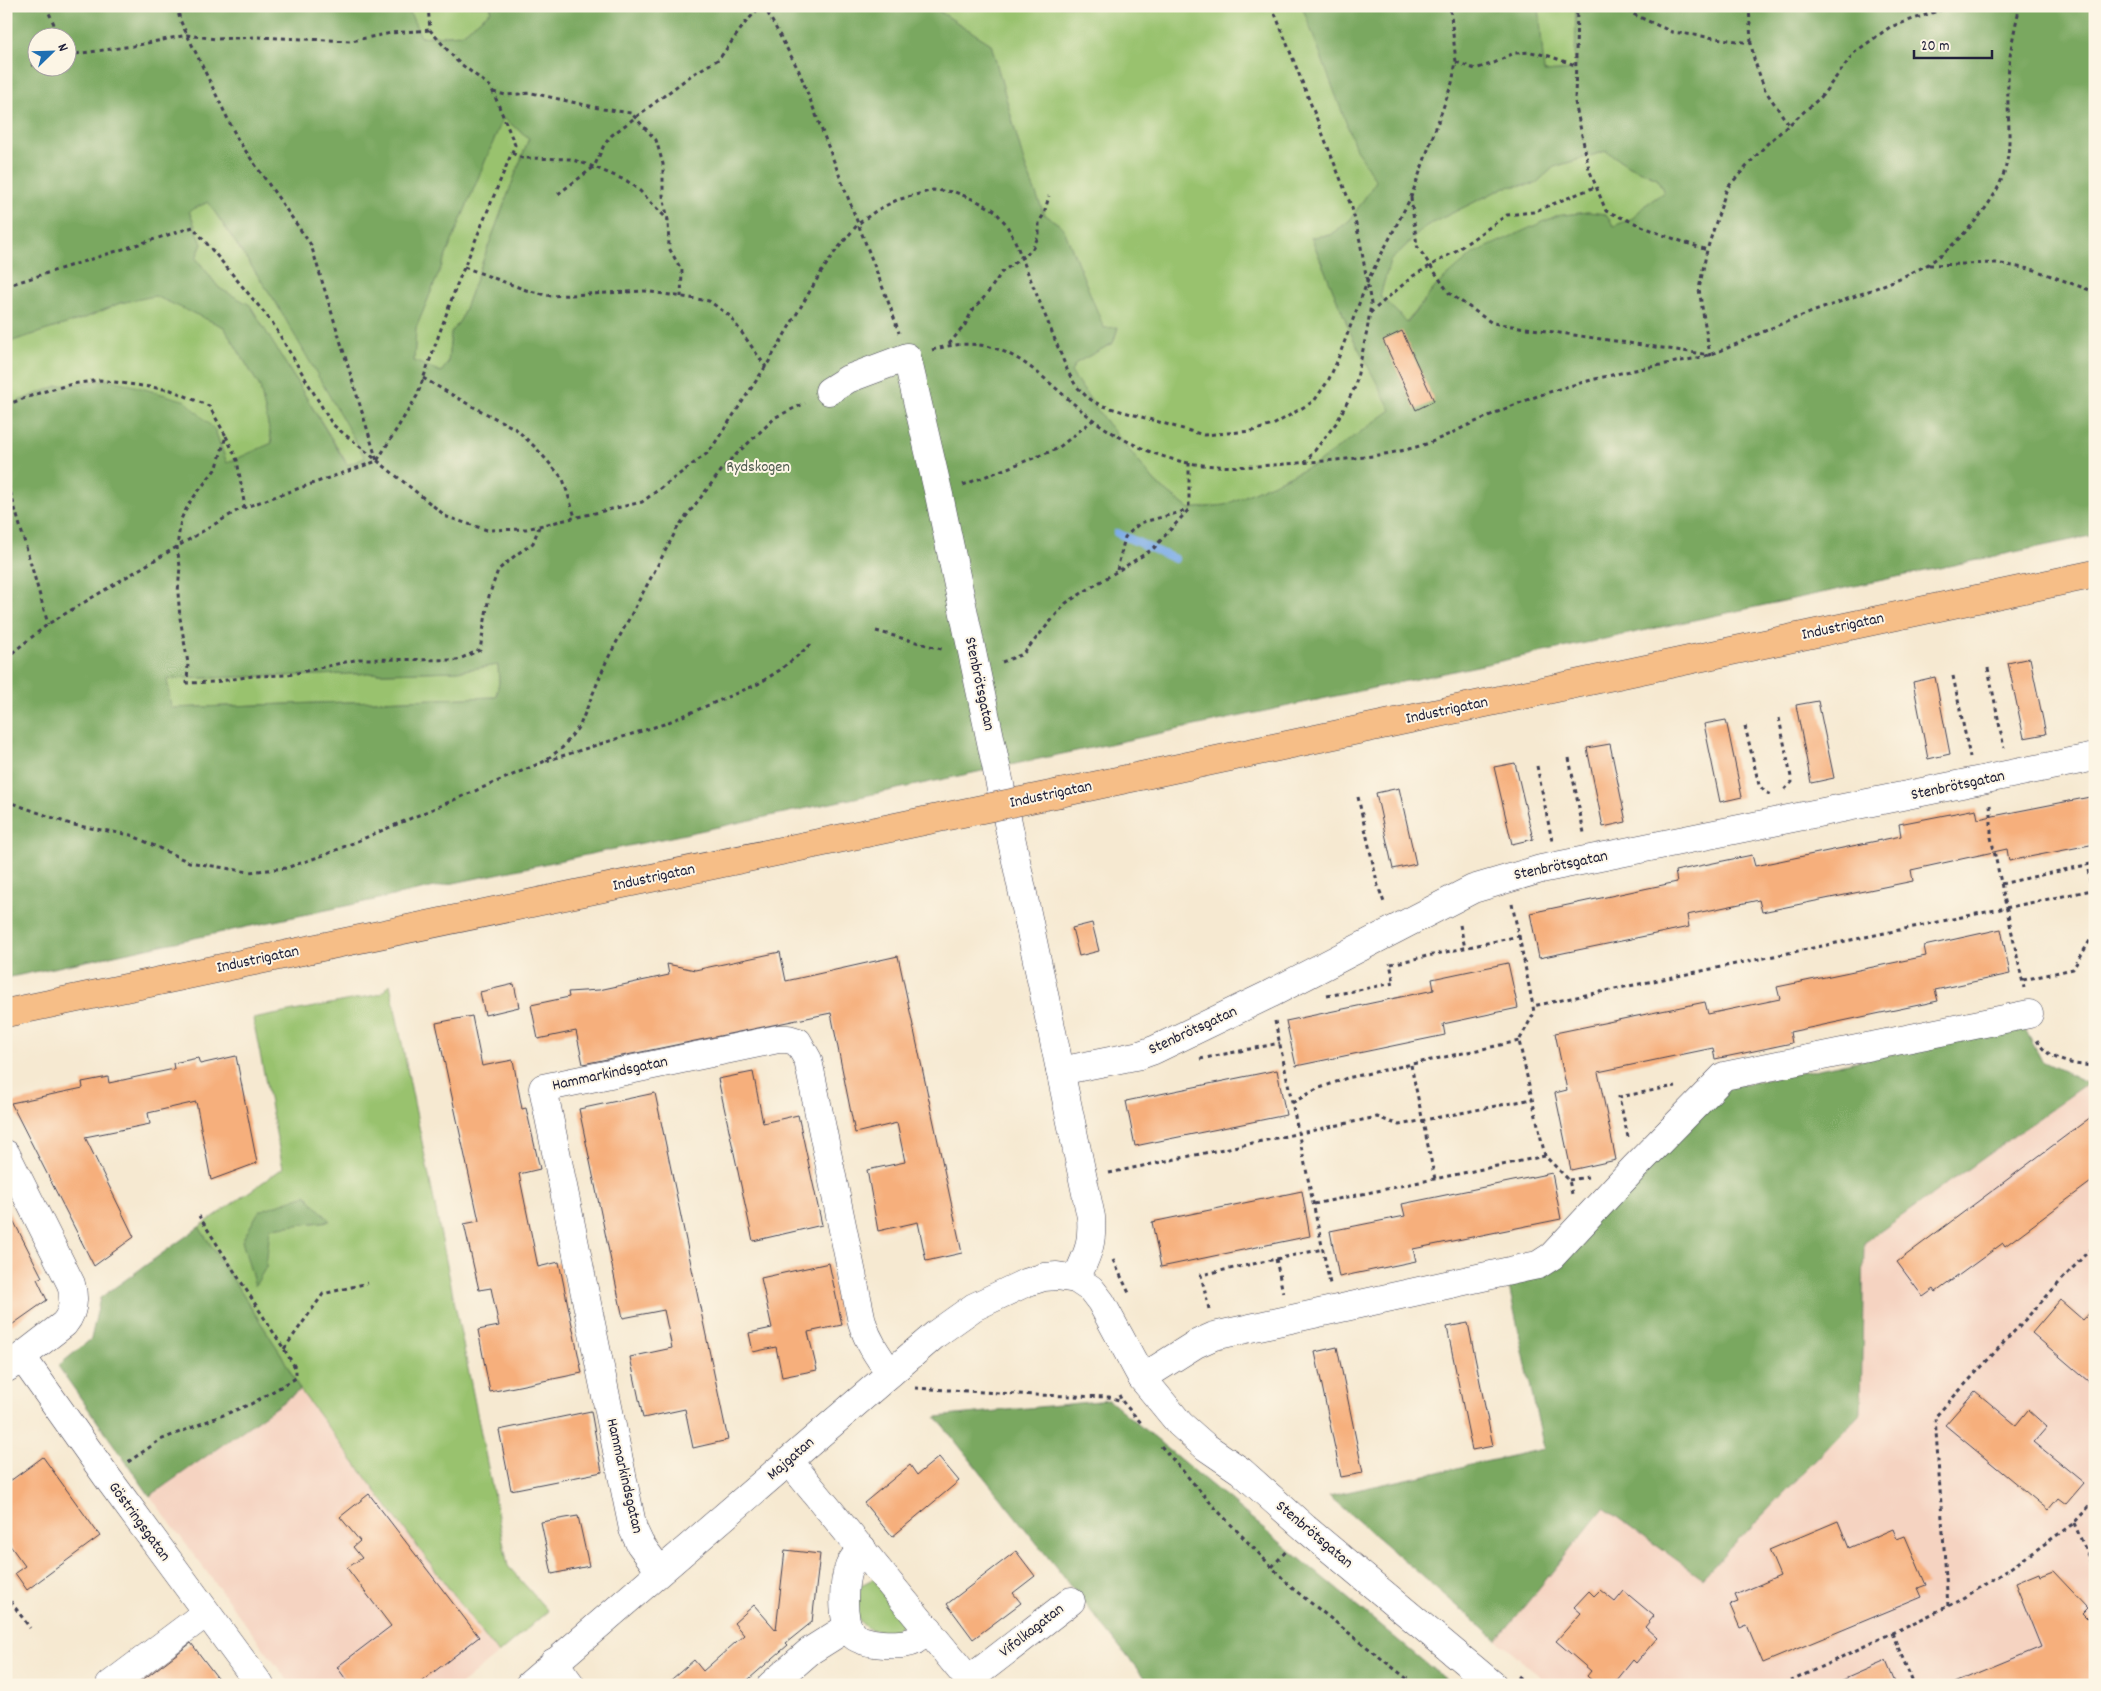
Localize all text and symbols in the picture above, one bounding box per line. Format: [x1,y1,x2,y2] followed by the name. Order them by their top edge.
[28,28,78,78] north arrow
[1914,28,1991,60] scale bar
[1921,36,1949,58] text: 20 m
[52,41,73,55] text: N
[726,456,790,479] park label: Rydskogen
[1800,607,1886,647] street label: Industrigatan
[958,635,1000,733] street label: Stenbrötsgatan
[1404,691,1490,731] street label: Industrigatan
[1909,765,2007,807] street label: Stenbrötsgatan
[1008,775,1094,815] street label: Industrigatan
[1512,845,1610,887] street label: Stenbrötsgatan
[611,858,697,898] street label: Industrigatan
[215,940,301,980] street label: Industrigatan
[1145,1000,1241,1062] street label: Stenbrötsgatan
[550,1051,670,1097] street label: Hammarkindsgatan
[600,1416,648,1536] street label: Hammarkindsgatan
[762,1432,820,1486] street label: Majgatan
[102,1478,176,1566] street label: Göstringsgatan
[1270,1496,1358,1574] street label: Stenbrötsgatan
[995,1598,1069,1664] street label: Vifolkagatan

